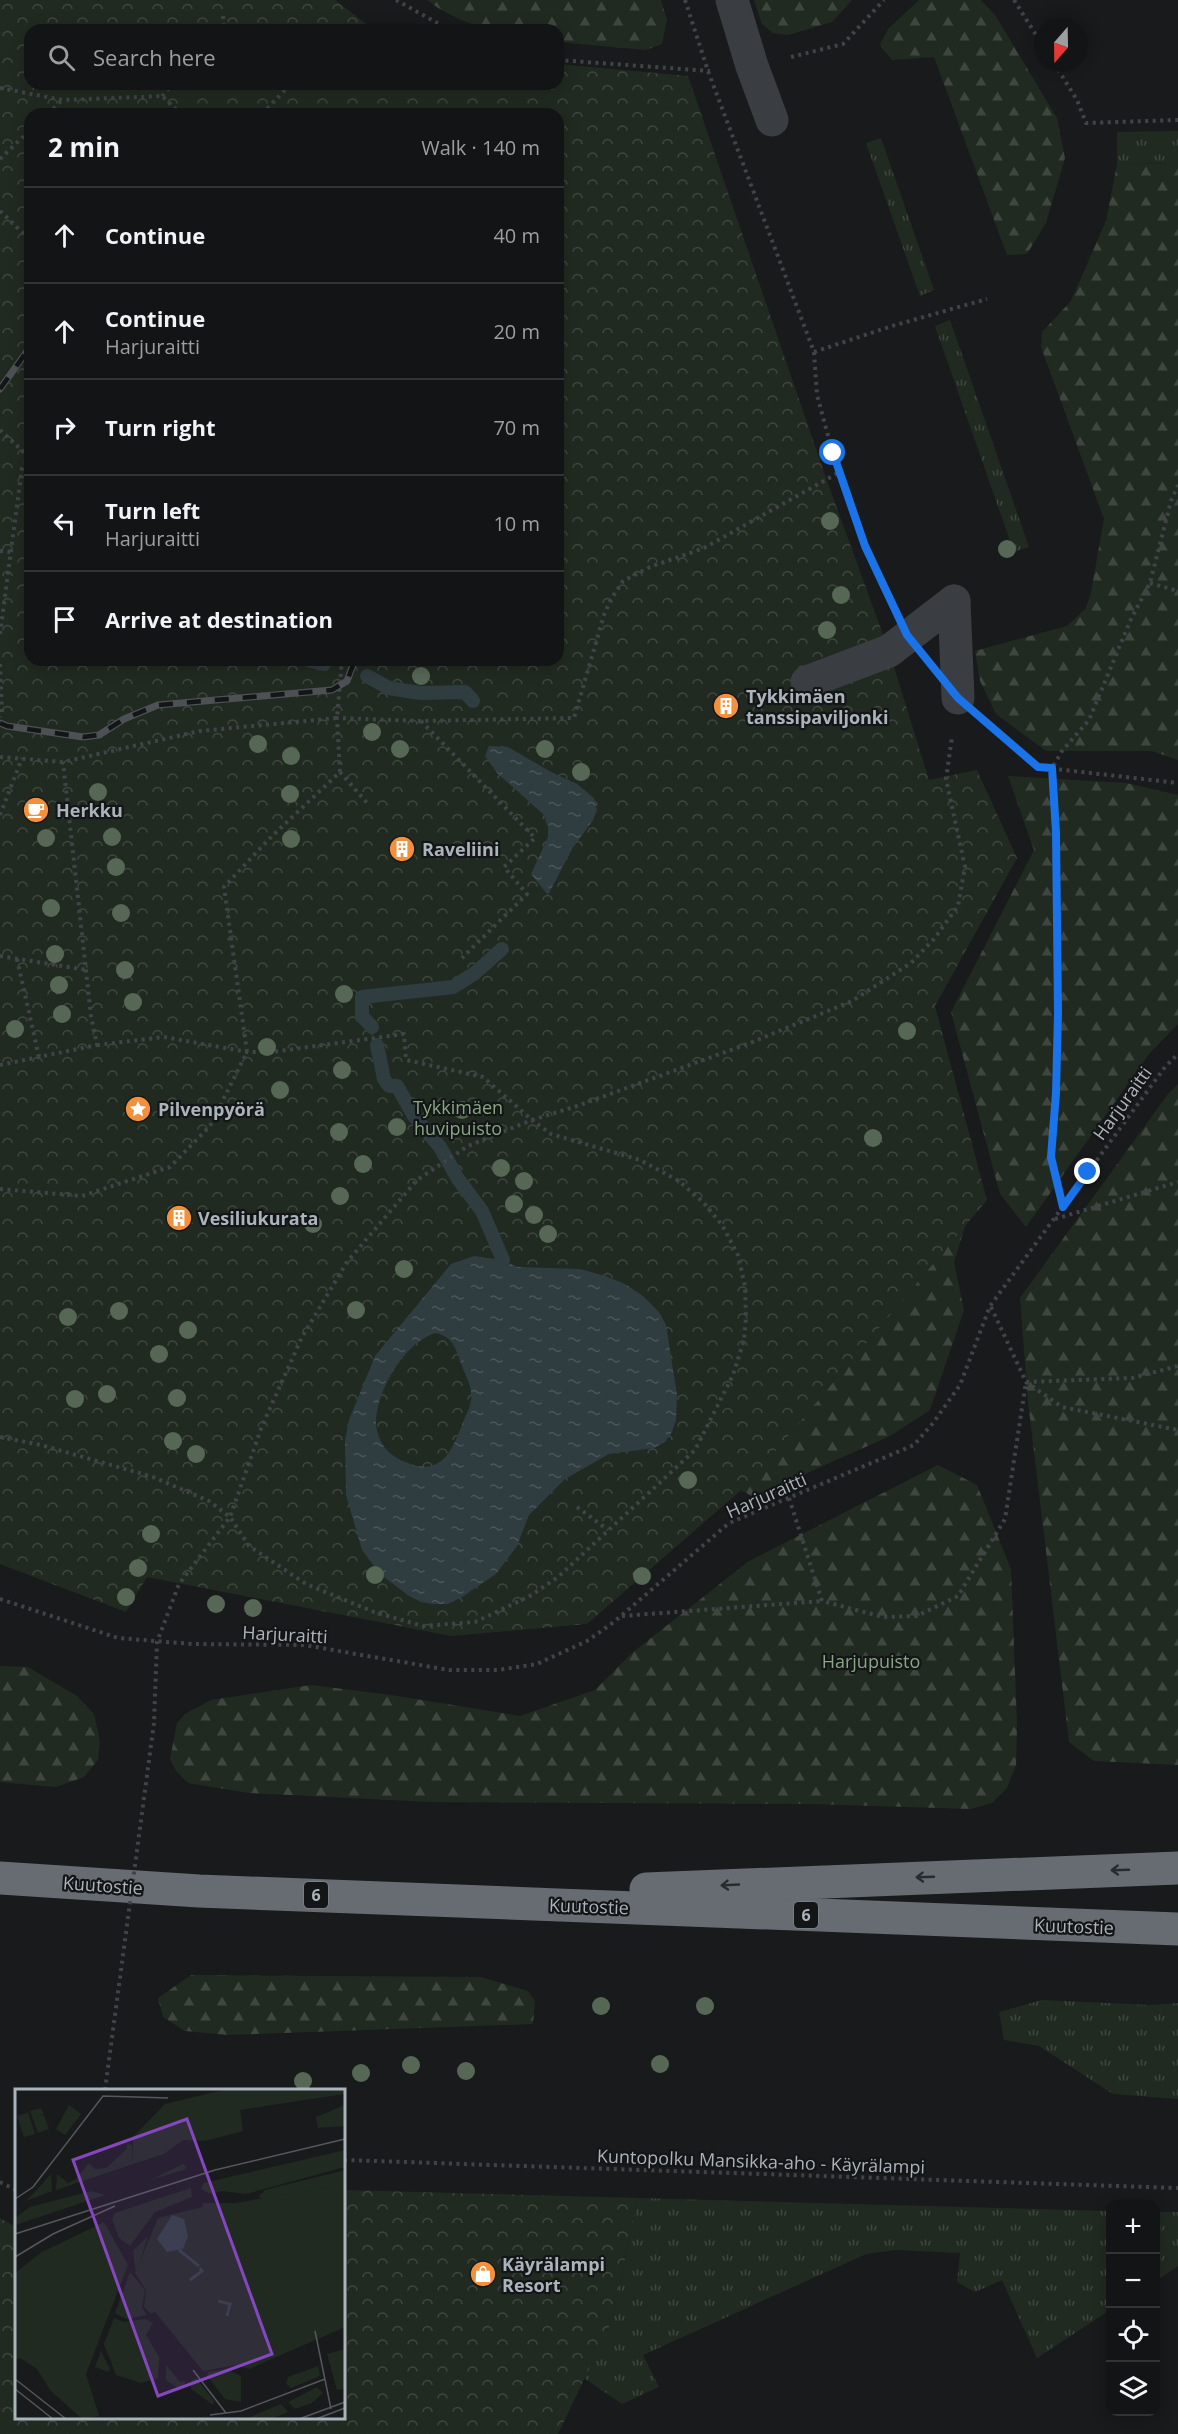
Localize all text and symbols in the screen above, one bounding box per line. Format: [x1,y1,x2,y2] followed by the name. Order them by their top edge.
[1034,18,1088,72] north arrow
[24,24,564,90] search box
[45,41,78,74] icon: search
[93,42,216,72] text: Search here
[48,129,120,165] text: 2 min
[421,134,540,161] text: Walk · 140 m
[48,219,81,252] icon: ahead
[105,220,205,250] text: Continue
[493,222,540,249] text: 40 m
[105,303,205,333] text: Continue
[48,315,81,348] icon: ahead
[493,318,540,345] text: 20 m
[105,333,200,360] text: Harjuraitti
[48,411,81,444] icon: right
[105,412,216,442] text: Turn right
[493,414,540,441] text: 70 m
[819,439,845,465] route start
[105,495,200,525] text: Turn left
[48,507,81,540] icon: left
[493,510,540,537] text: 10 m
[105,525,200,552] text: Harjuraitti
[48,603,81,636] icon: arrive
[105,604,333,634] text: Arrive at destination
[746,684,889,729] place label: Tykkimäen tanssipaviljonki
[711,691,741,721] building icon: Tykkimäen tanssipaviljonki
[21,795,51,825] cafe icon: Herkku
[56,798,123,822] place label: Herkku
[387,834,417,864] building icon: Raveliini
[422,837,499,861] place label: Raveliini
[1087,1061,1157,1145] street label: Harjuraitti
[123,1094,153,1124] place icon: Pilvenpyörä
[413,1095,503,1140] park label: Tykkimäen huvipuisto
[158,1097,265,1121] place label: Pilvenpyörä
[1074,1158,1100,1184] route end
[164,1203,194,1233] building icon: Vesiliukurata
[198,1206,318,1230] place label: Vesiliukurata
[722,1467,810,1523] street label: Harjuraitti
[242,1620,328,1648] street label: Harjuraitti
[822,1649,920,1673] park label: Harjupuisto
[1110,1864,1130,1875] one-way arrow
[62,1870,144,1900] street label: Kuutostie
[915,1871,935,1883] one-way arrow
[720,1880,740,1891] one-way arrow
[304,1882,328,1908] road number: 6
[549,1893,629,1919] street label: Kuutostie
[794,1902,818,1928] road number: 6
[1034,1913,1114,1939] street label: Kuutostie
[15,2089,345,2419] inset map
[597,2143,925,2179] street label: Kuntopolku Mansikka-aho - Käyrälampi
[1106,2200,1160,2416] map controls
[1106,2200,1160,2254] button: +
[502,2252,605,2297] place label: Käyrälampi Resort
[1106,2254,1160,2308] button: −
[468,2259,498,2289] shop icon: Käyrälampi Resort
[1106,2308,1160,2362] button: locate
[1106,2362,1160,2416] button: layers

